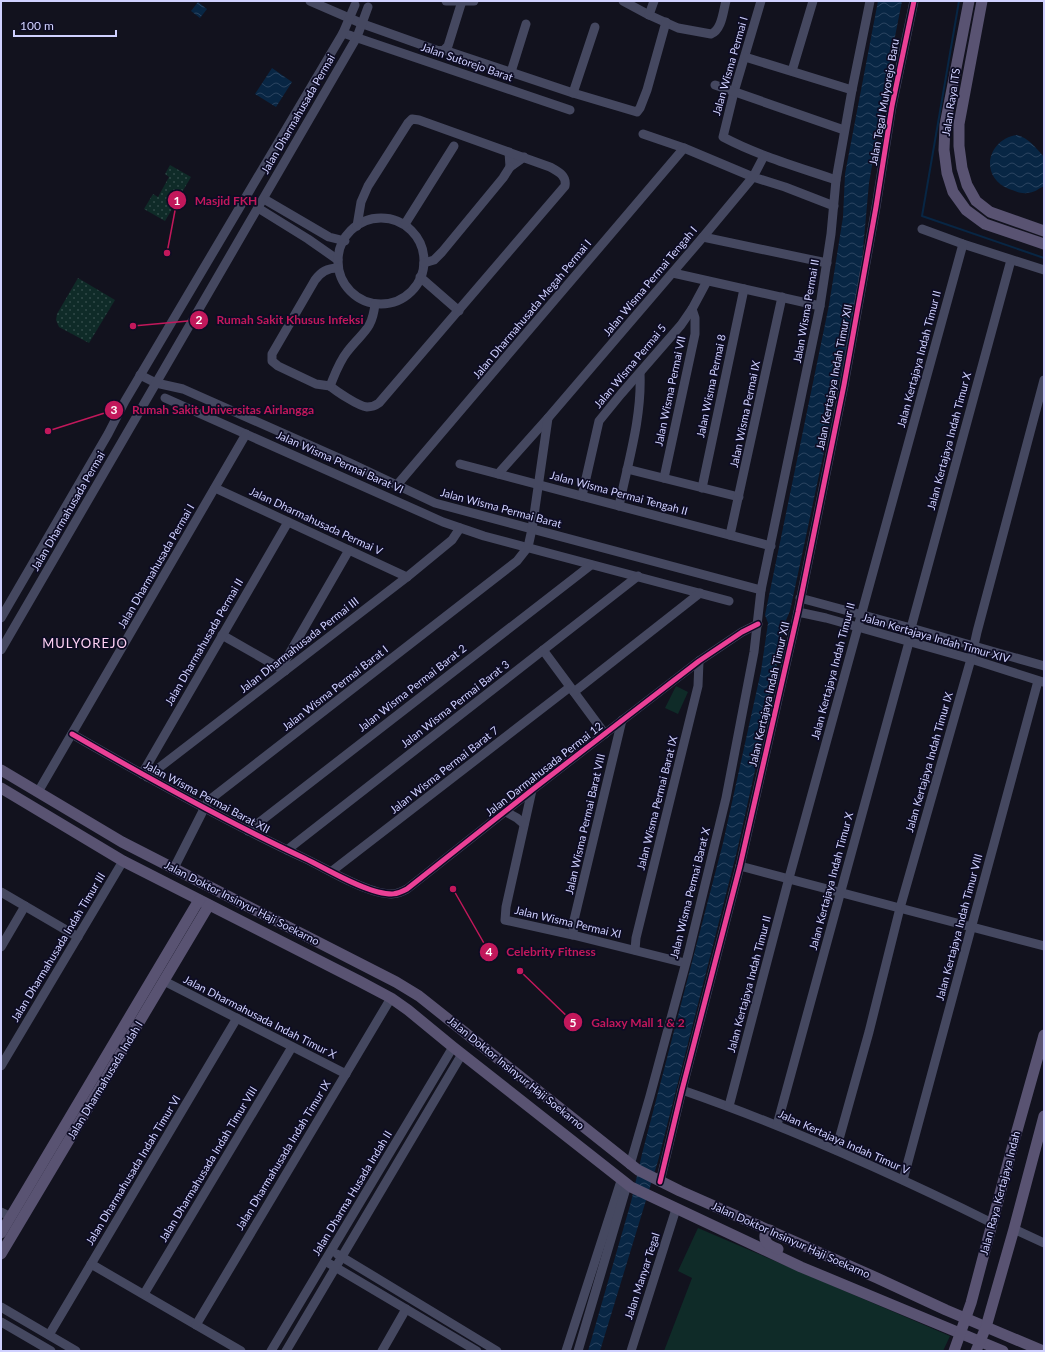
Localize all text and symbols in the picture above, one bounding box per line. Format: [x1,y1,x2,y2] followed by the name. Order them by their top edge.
[14,12,116,38] scale bar
[709,15,750,117] street label: Jalan Wisma Permai I
[20,18,54,33] text: 100 m
[866,37,901,166] street label: Jalan Tegal Mulyorejo Baru
[420,40,515,83] street label: Jalan Sutorejo Barat
[258,52,337,176] street label: Jalan Dharmahusada Permai
[939,67,962,137] street label: Jalan Raya ITS
[167,188,266,212] callout: Masjid FKH
[174,193,181,208] text: 1
[195,193,257,208] text: Masjid FKH
[600,223,699,338] street label: Jalan Wisma Permai Tengah I
[470,237,594,381] street label: Jalan Dharmahusada Megah Permai I
[790,258,821,364] street label: Jalan Wisma Permai II
[894,289,943,429] street label: Jalan Kertajaya Indah Timur II
[813,303,854,451] street label: Jalan Kertajaya Indah Timur XII
[189,308,372,332] callout: Rumah Sakit Khusus Infeksi
[196,312,203,327] text: 2
[217,312,363,327] text: Rumah Sakit Khusus Infeksi
[591,321,668,410] street label: Jalan Wisma Permai 5
[693,333,728,439] street label: Jalan Wisma Permai 8
[651,335,688,447] street label: Jalan Wisma Permai VII
[727,358,762,469] street label: Jalan Wisma Permai IX
[924,370,973,511] street label: Jalan Kertajaya Indah Timur X
[104,398,322,422] callout: Rumah Sakit Universitas Airlangga
[111,402,118,417] text: 3
[132,402,314,417] text: Rumah Sakit Universitas Airlangga
[275,428,406,495] street label: Jalan Wisma Permai Barat VI
[28,449,107,573] street label: Jalan Dharmahusada Permai
[549,468,689,517] street label: Jalan Wisma Permai Tengah II
[248,484,385,557] street label: Jalan Dharmahusada Permai V
[439,485,563,530] street label: Jalan Wisma Permai Barat
[115,501,197,630] street label: Jalan Dharmahusada Permai I
[162,576,245,708] street label: Jalan Dharmahusada Permai II
[237,594,361,695] street label: Jalan Dharmahusada Permai III
[808,601,857,741] street label: Jalan Kertajaya Indah Timur II
[861,610,1012,665] street label: Jalan Kertajaya Indah Timur XIV
[745,620,792,768] street label: Jalan Kertajaya Indah Timur XII
[42,635,128,651] district label: MULYOREJO
[355,641,468,734] street label: Jalan Wisma Permai Barat 2
[279,642,390,733] street label: Jalan Wisma Permai Barat I
[398,657,511,750] street label: Jalan Wisma Permai Barat 3
[902,689,955,833] street label: Jalan Kertajaya Indah Timur IX
[483,719,605,818] street label: Jalan Darmahusada Permai 12
[387,723,500,816] street label: Jalan Wisma Permai Barat 7
[634,734,680,871] street label: Jalan Wisma Permai Barat IX
[562,752,607,895] street label: Jalan Wisma Permai Barat VIII
[142,758,272,835] street label: Jalan Wisma Permai Barat XII
[806,810,855,951] street label: Jalan Kertajaya Indah Timur X
[667,825,712,960] street label: Jalan Wisma Permai Barat X
[933,852,984,1002] street label: Jalan Kertajaya Indah Timur VIII
[163,858,322,947] street label: Jalan Doktor Insinyur Haji Soekarno
[8,870,107,1024] street label: Jalan Dharmahusada Indah Timur III
[513,903,623,940] street label: Jalan Wisma Permai XI
[724,914,773,1054] street label: Jalan Kertajaya Indah Timur II
[479,940,604,964] callout: Celebrity Fitness
[486,944,493,959] text: 4
[506,944,596,959] text: Celebrity Fitness
[182,972,340,1061] street label: Jalan Dharmahusada Indah Timur X
[563,1010,693,1034] callout: Galaxy Mall 1 & 2
[445,1013,587,1132] street label: Jalan Doktor Insinyur Haji Soekarno
[570,1015,577,1030] text: 5
[591,1015,685,1030] text: Galaxy Mall 1 & 2
[64,1019,145,1141] street label: Jalan Dharmahusada Indah I
[233,1077,333,1232] street label: Jalan Dharmahusada Indah Timur IX
[156,1084,259,1244] street label: Jalan Dharmahusada Indah Timur VIII
[83,1092,183,1247] street label: Jalan Dharmahusada Indah Timur VI
[777,1107,912,1177] street label: Jalan Kertajaya Indah Timur V
[309,1128,394,1257] street label: Jalan Dharma Husada Indah II
[977,1130,1022,1256] street label: Jalan Raya Kertajaya Indah
[710,1199,872,1280] street label: Jalan Doktor Insinyur Haji Soekarno
[621,1231,662,1321] street label: Jalan Manyar Tegal

